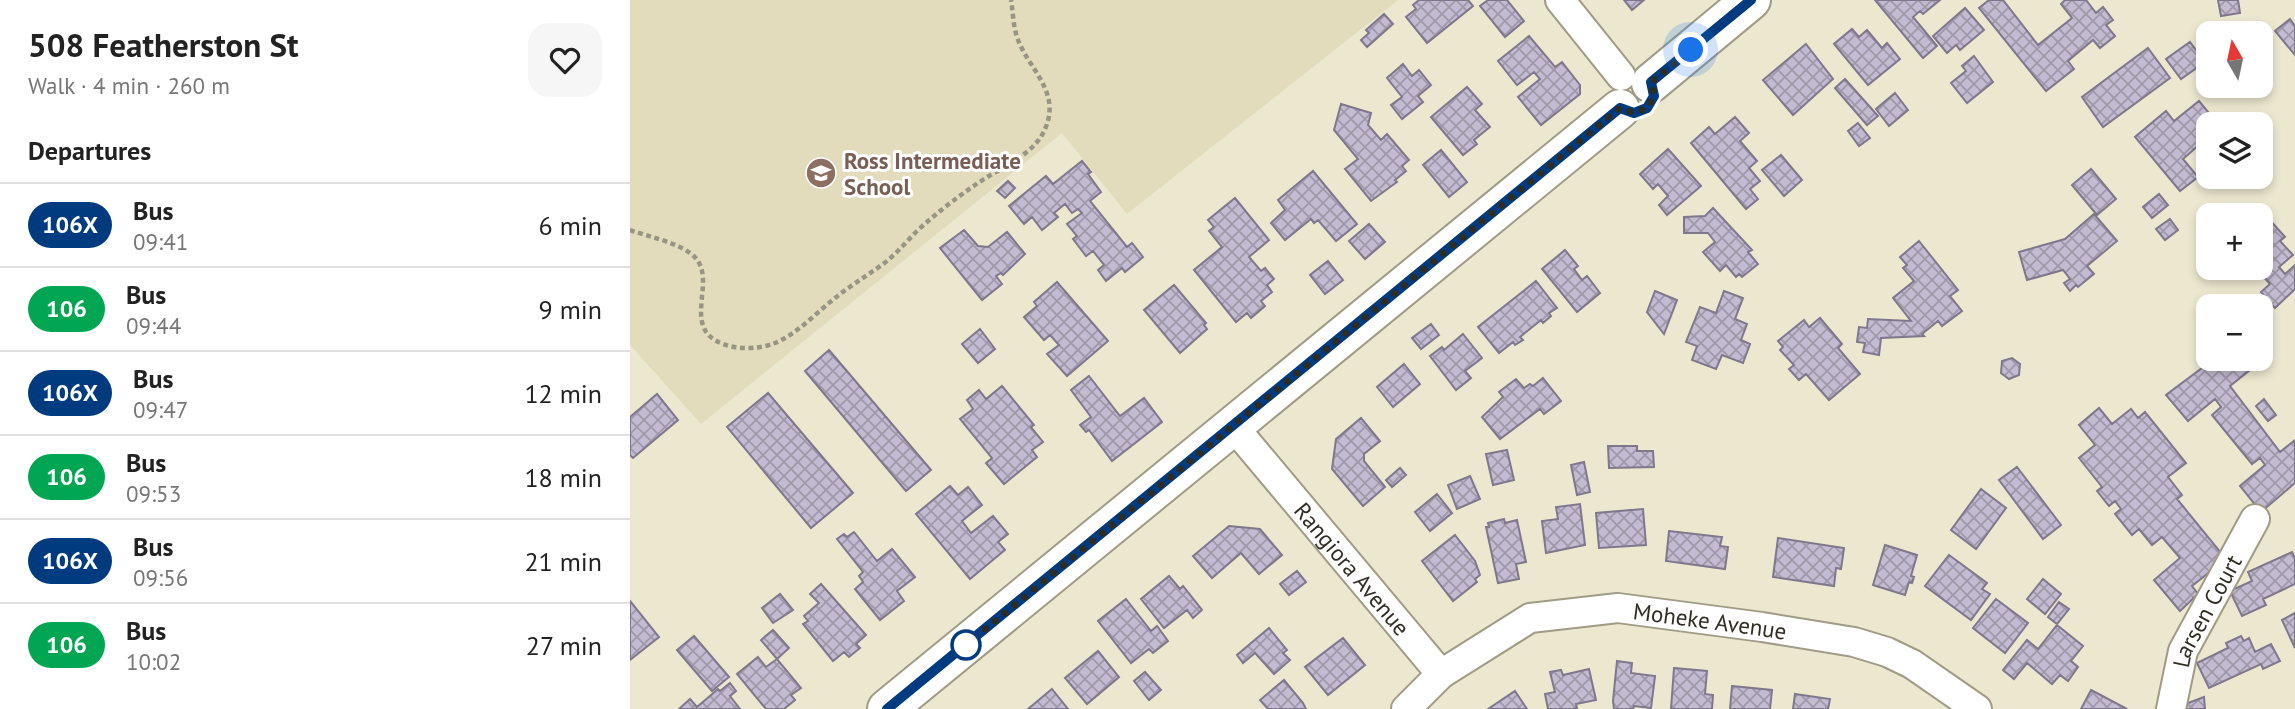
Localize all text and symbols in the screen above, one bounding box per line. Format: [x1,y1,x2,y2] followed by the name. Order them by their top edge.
[2196,21,2273,98] north arrow
[2196,21,2273,371] map controls
[28,23,299,66] text: 508 Featherston St
[528,23,602,97] button: heart
[1673,32,1708,67] your location
[28,71,230,100] text: Walk · 4 min · 260 m
[2196,112,2273,189] button: layers
[28,134,151,167] text: Departures
[844,146,1021,201] place label: Ross Intermediate School
[804,156,838,190] school or university icon: Ross Intermediate School
[133,194,173,227] text: Bus
[2196,203,2273,280] button: +
[42,209,98,240] text: 106X
[539,209,602,242] text: 6 min
[133,227,188,256] text: 09:41
[126,278,166,311] text: Bus
[46,293,87,324] text: 106
[539,293,602,326] text: 9 min
[2196,294,2273,371] button: −
[126,311,181,340] text: 09:44
[133,362,173,395] text: Bus
[42,377,98,408] text: 106X
[524,377,602,410] text: 12 min
[133,395,188,424] text: 09:47
[126,446,166,479] text: Bus
[46,461,87,492] text: 106
[524,461,602,494] text: 18 min
[126,479,181,508] text: 09:53
[1288,496,1417,641] street label: Rangiora Avenue
[133,530,173,563] text: Bus
[42,545,98,576] text: 106X
[524,545,602,578] text: 21 min
[2165,549,2247,670] street label: Larsen Court
[133,563,188,592] text: 09:56
[1631,596,1789,645] street label: Moheke Avenue
[126,614,166,647] text: Bus
[46,629,87,660] text: 106
[526,629,602,662] text: 27 min
[951,630,981,660] unlabelled marker
[126,647,181,676] text: 10:02

